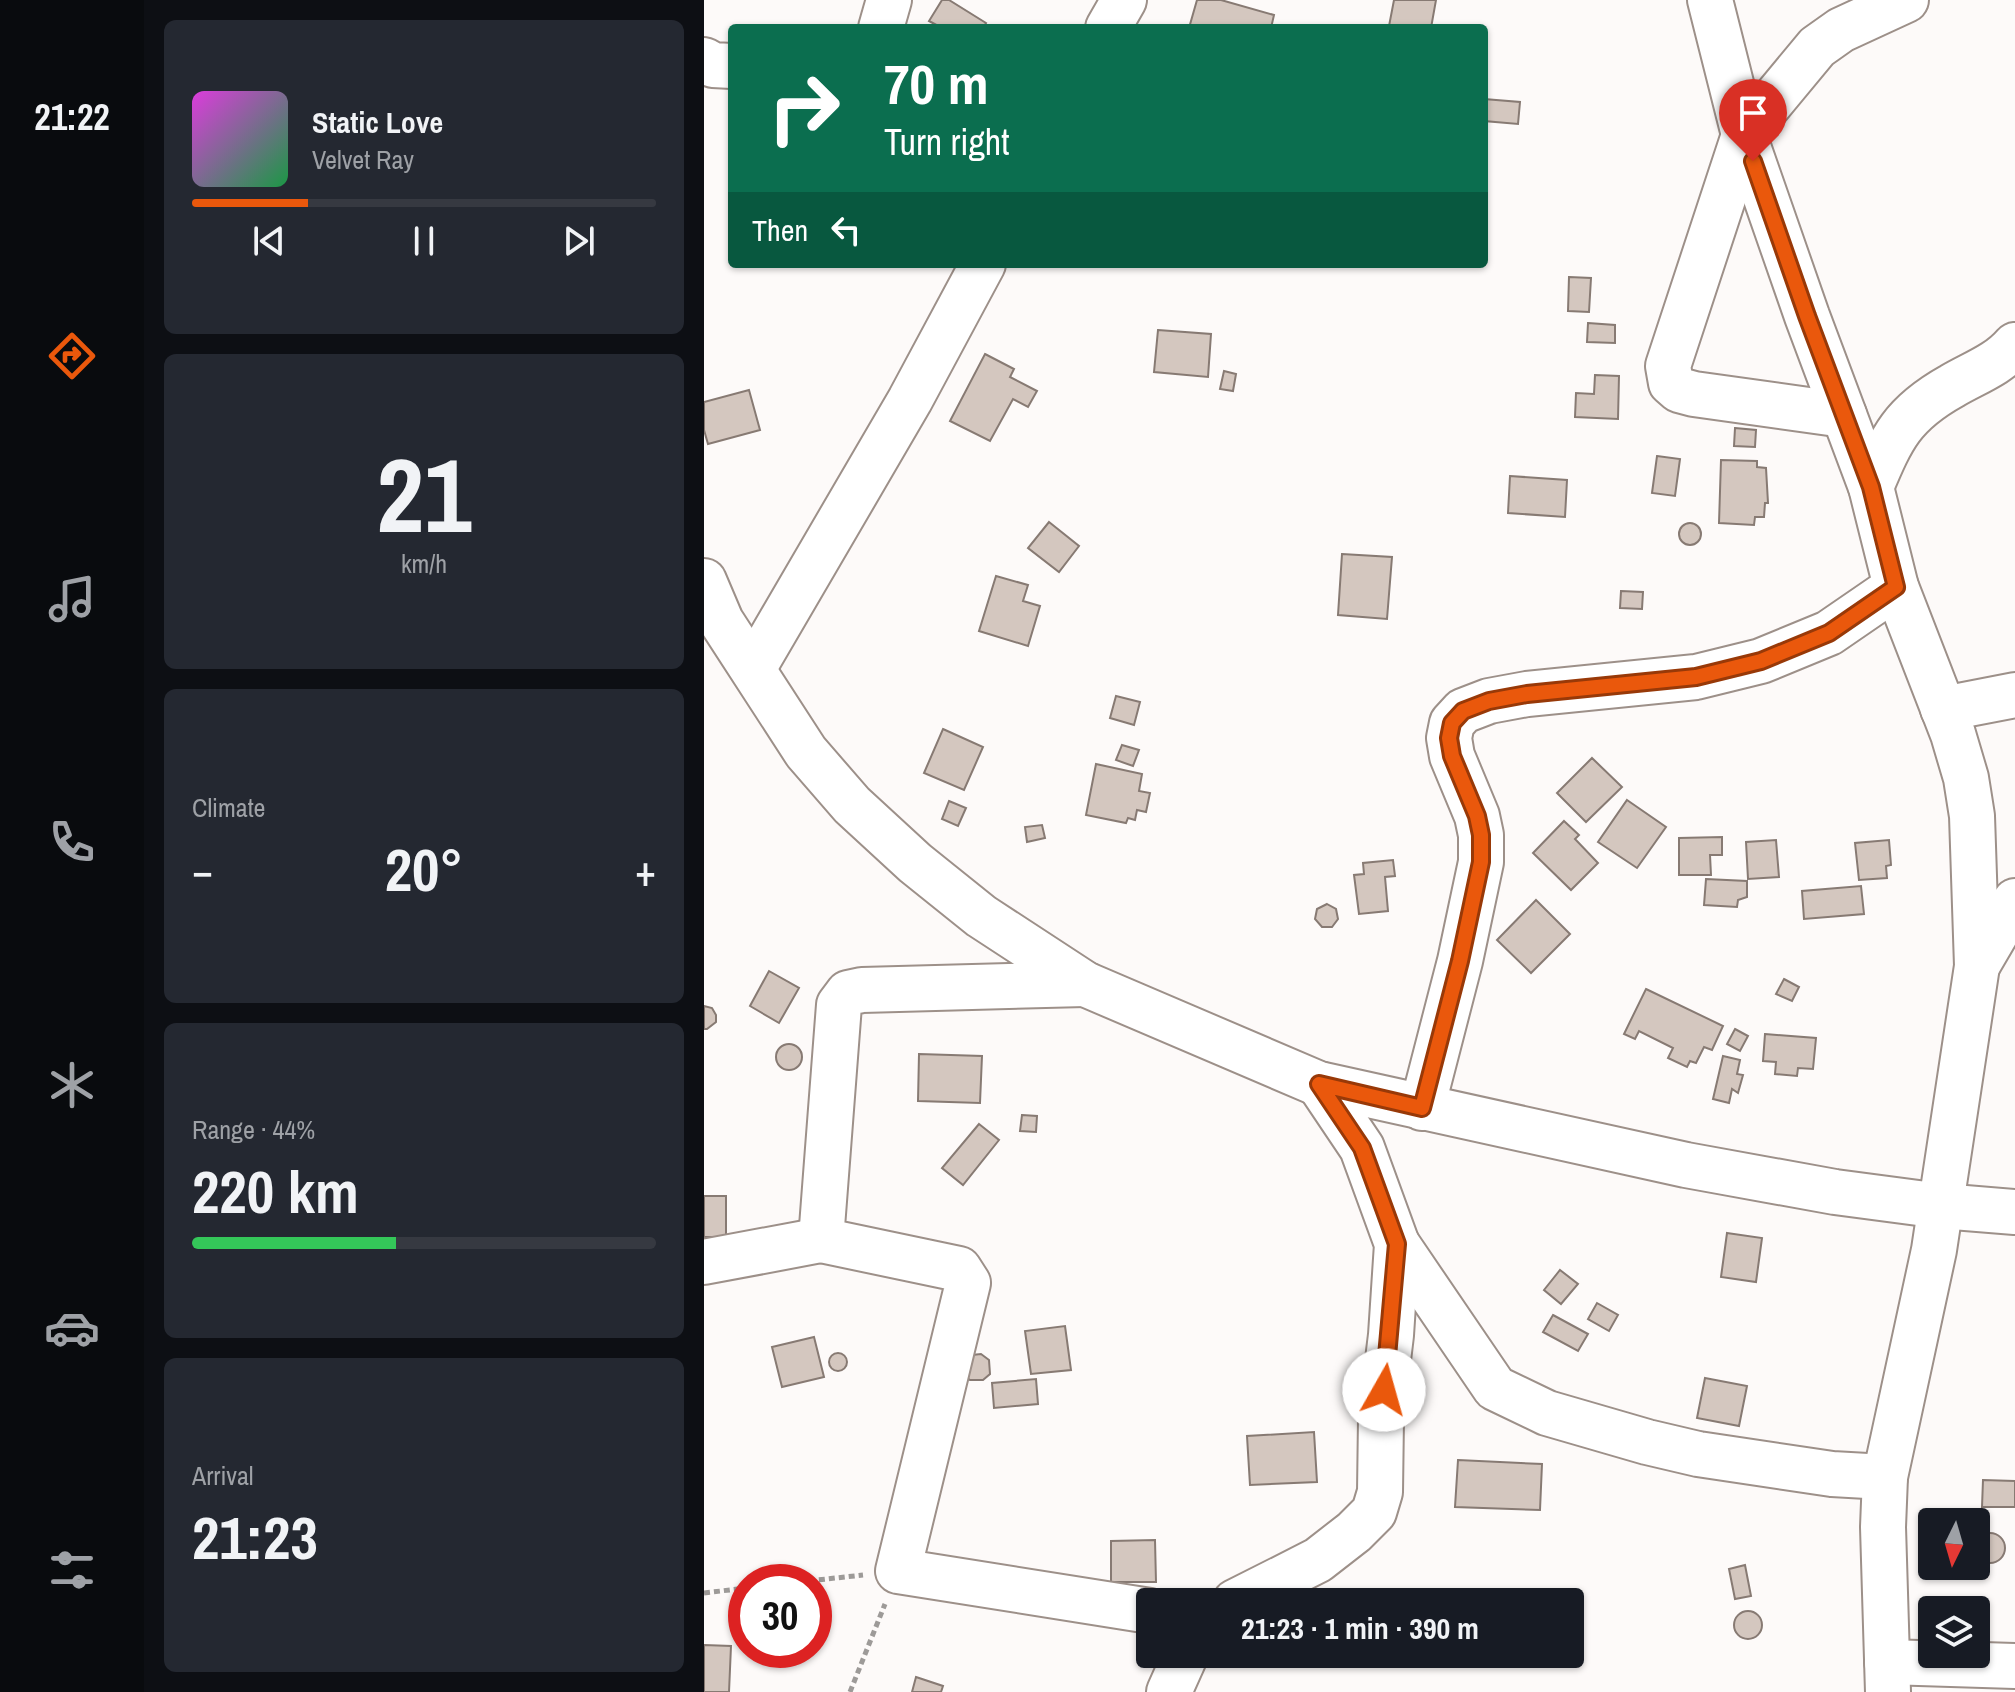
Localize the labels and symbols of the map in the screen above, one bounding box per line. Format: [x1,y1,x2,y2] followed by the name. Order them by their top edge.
[1719,79,1787,161] pin
[1342,1348,1426,1432] position arrow
[1918,1508,1990,1580] north arrow
[728,1564,832,1668] speed limit sign: 30

